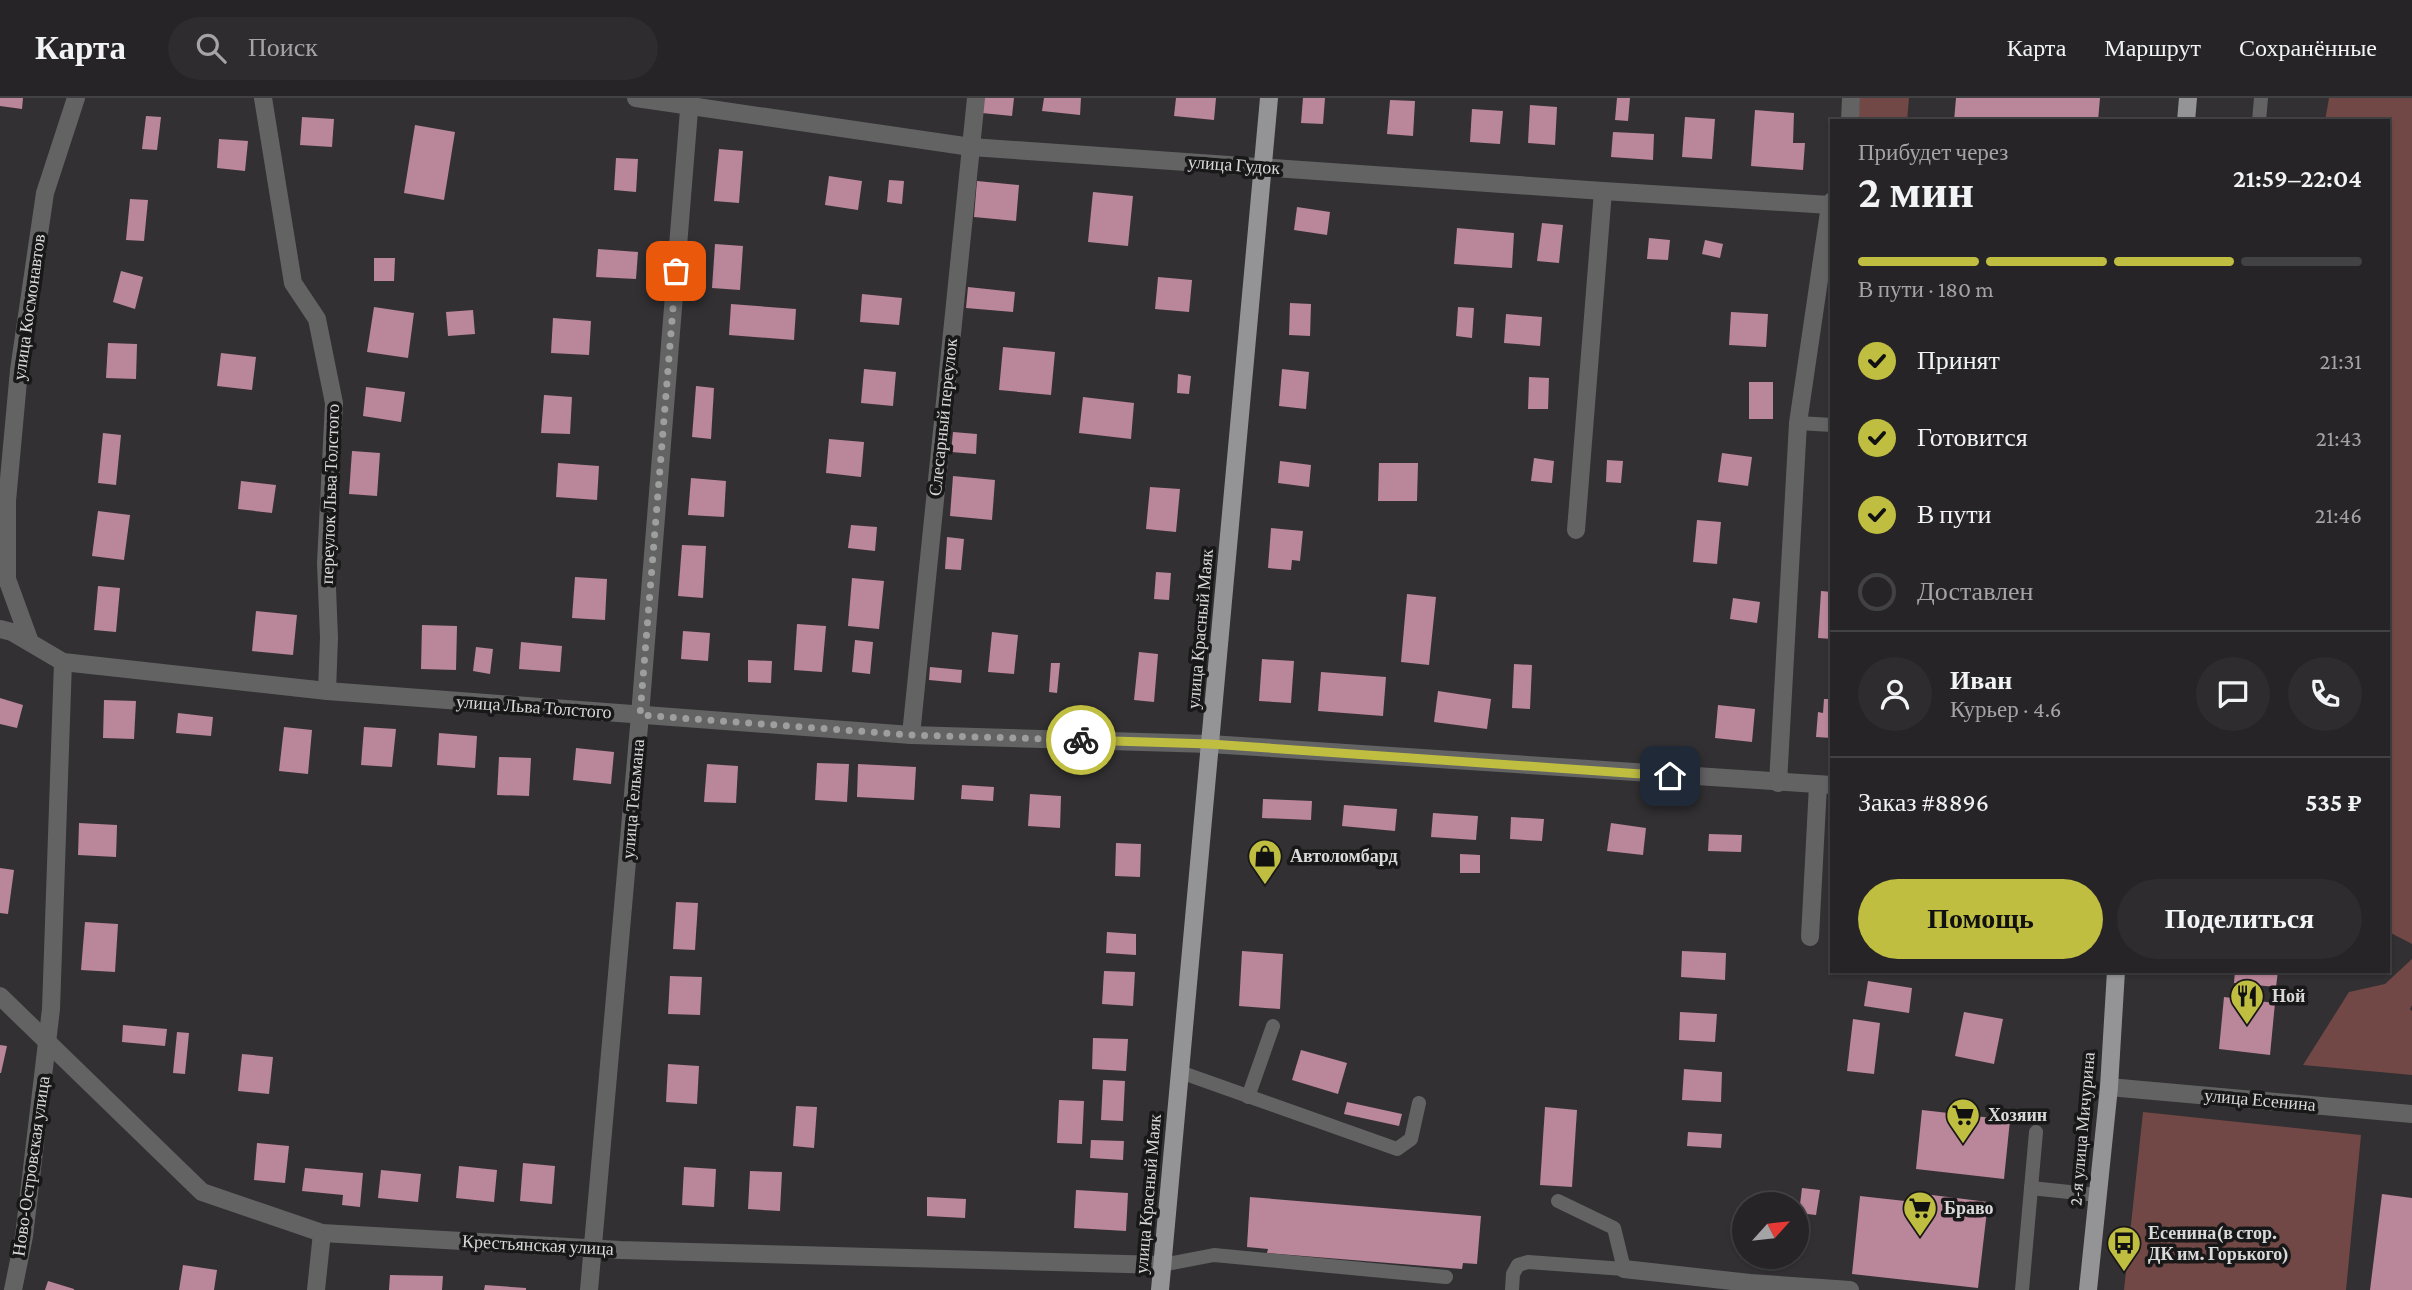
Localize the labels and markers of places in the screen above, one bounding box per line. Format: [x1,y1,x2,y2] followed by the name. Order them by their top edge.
[646,241,706,301] pin
[1640,746,1700,806] pin
[1246,837,1284,886] shop icon: Автоломбард
[1290,846,1398,866] place label: Автоломбард
[2228,977,2266,1026] restaurant icon: Ной
[2272,986,2305,1006] place label: Ной
[1944,1096,1982,1145] supermarket icon: Хозяин
[1988,1105,2047,1125] place label: Хозяин
[1901,1189,1939,1238] supermarket icon: Браво
[1944,1198,1994,1218] place label: Браво
[2148,1223,2289,1265] place label: Есенина(в стор. ДК им. Горького)
[2105,1224,2143,1273] bus stop icon: Есенина(в стор. ДК им. Горького)

